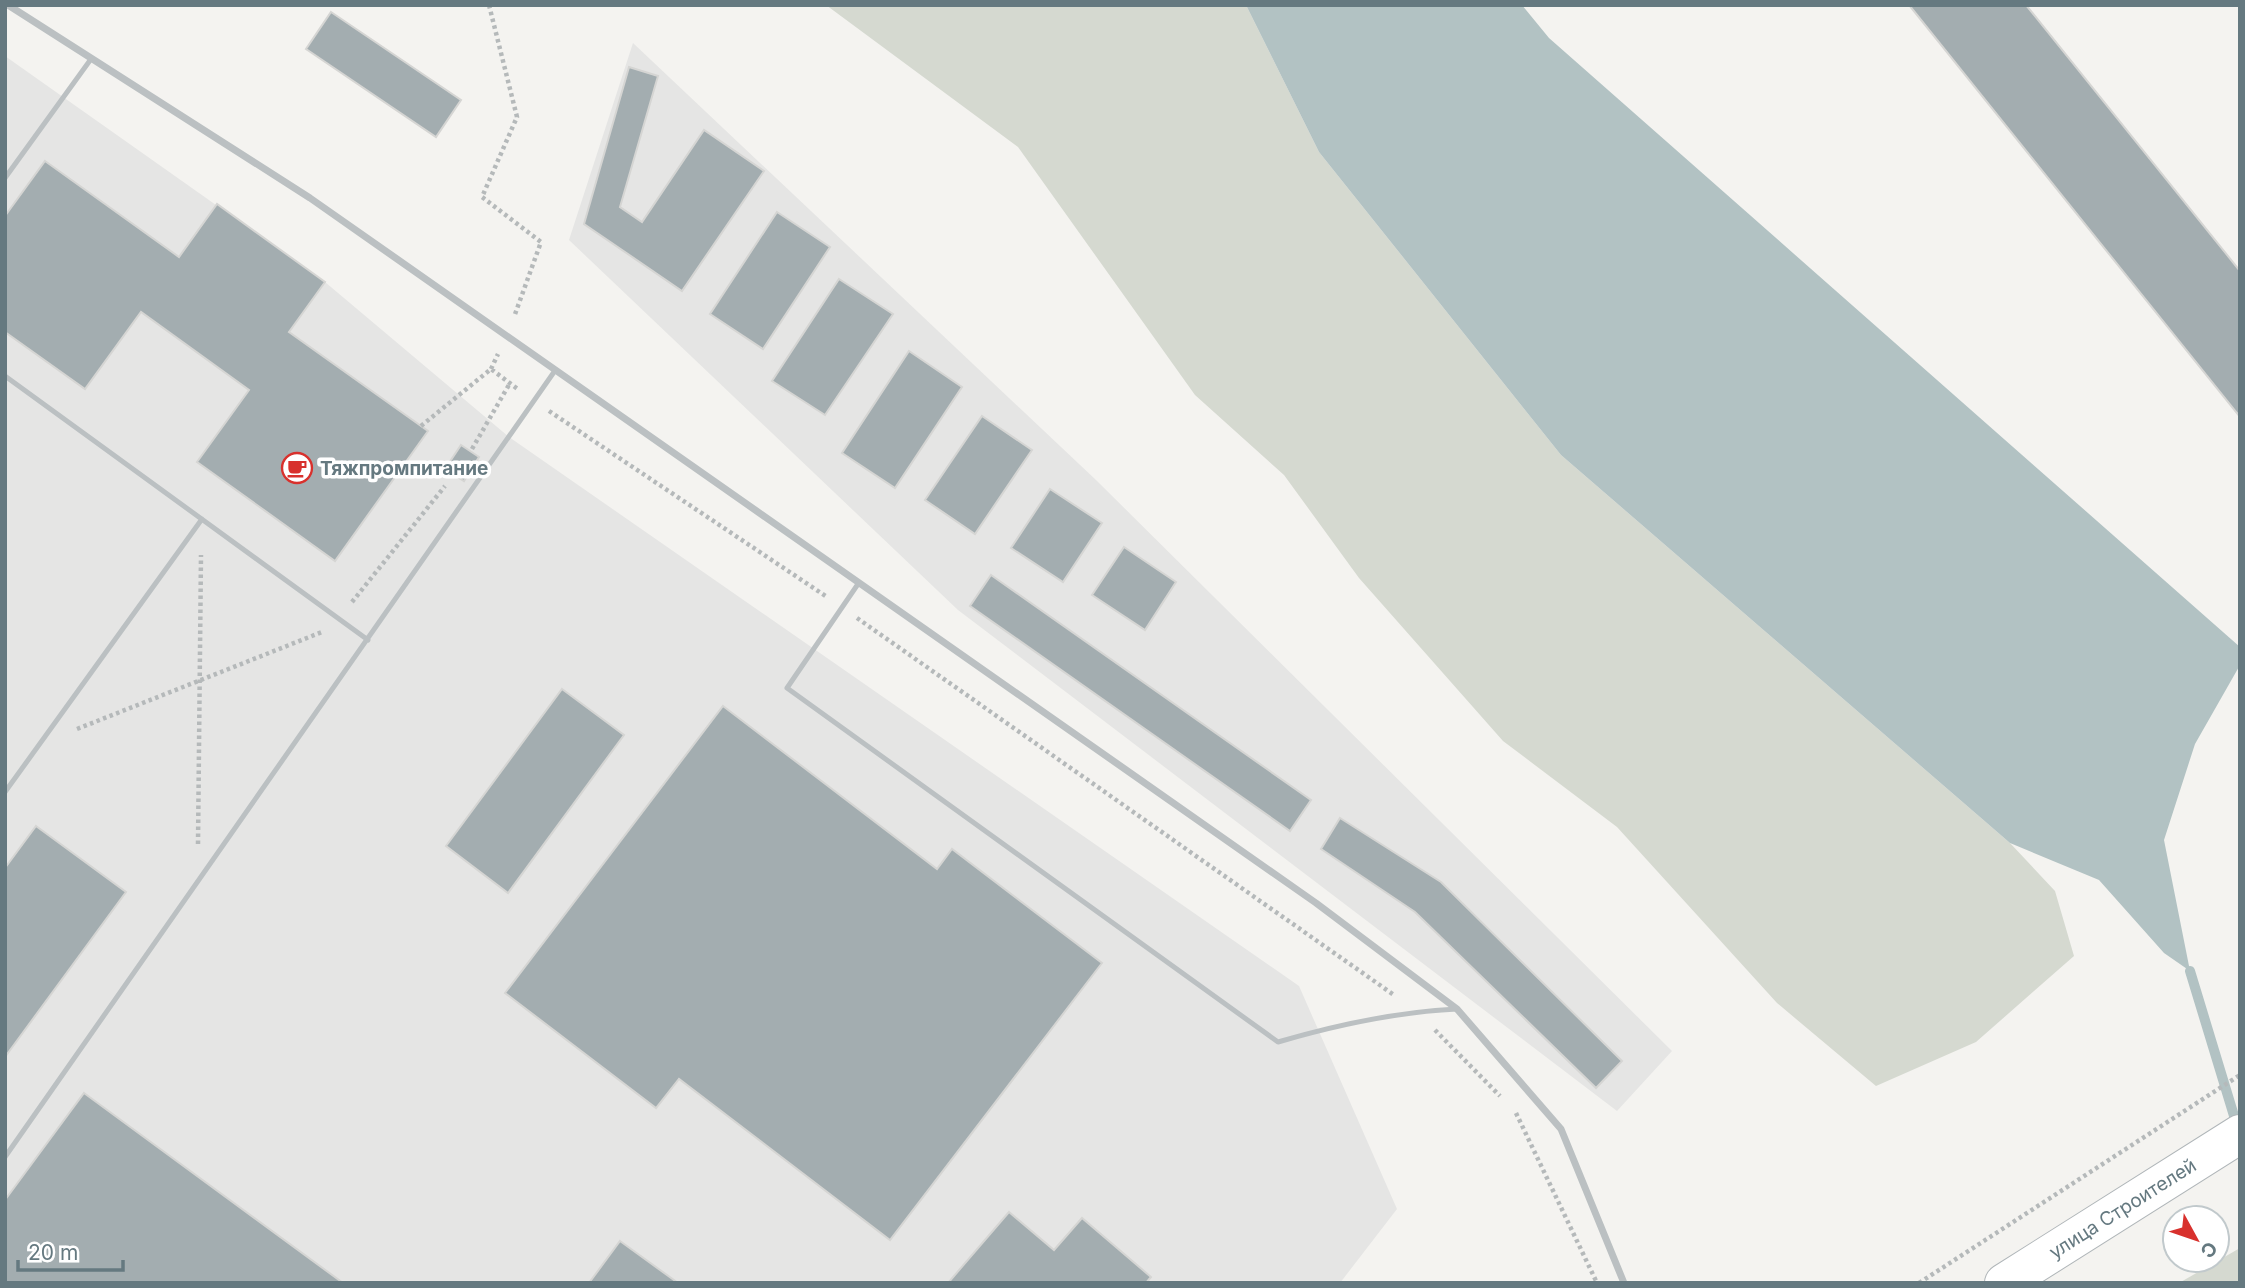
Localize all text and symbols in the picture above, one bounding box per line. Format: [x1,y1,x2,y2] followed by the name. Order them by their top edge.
[280,451,314,485] cafe icon: Тяжпромпитание
[320,457,488,480] place label: Тяжпромпитание
[2045,1153,2200,1263] street label: улица Строителей
[2161,1204,2231,1274] north arrow
[18,1228,122,1272] scale bar
[2195,1237,2222,1262] text: С
[28,1240,78,1265] text: 20 m

